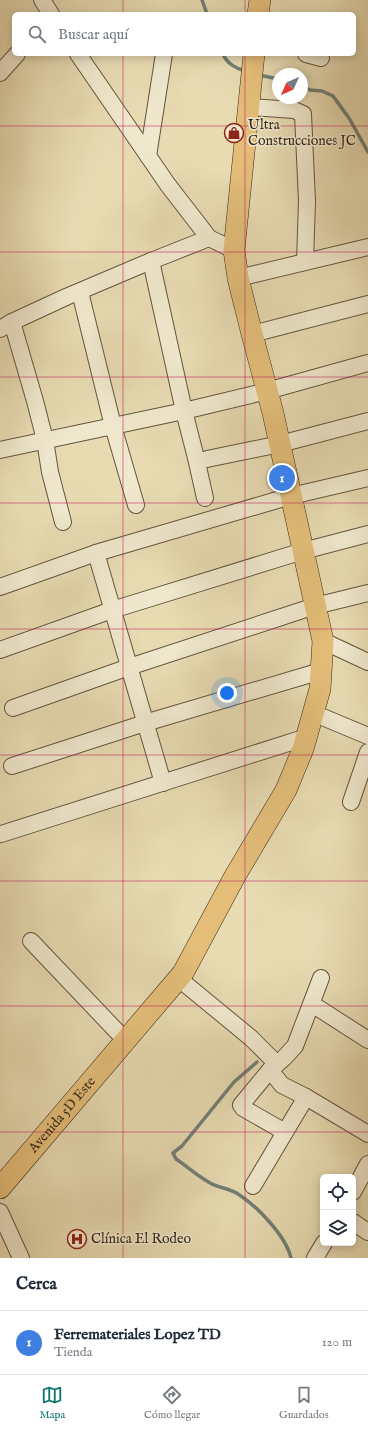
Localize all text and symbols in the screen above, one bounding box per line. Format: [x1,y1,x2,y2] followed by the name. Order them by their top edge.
[12,12,356,56] search box
[26,23,48,45] icon: search
[58,25,128,44] text: Buscar aquí
[272,68,308,104] north arrow
[248,116,356,150] place label: Ultra Construcciones JC
[223,122,245,144] shop icon: Ultra Construcciones JC
[269,463,295,493] pin: 1
[217,683,237,703] your location
[24,1073,100,1158] street label: Avenida 5D Este
[320,1174,356,1246] map controls
[320,1174,356,1210] button: locate
[320,1210,356,1246] button: layers
[66,1228,88,1250] hospital icon: Clínica El Rodeo
[91,1230,191,1248] place label: Clínica El Rodeo
[16,1274,57,1295] text: Cerca
[54,1325,221,1344] text: Ferremateriales Lopez TD
[27,1334,31,1351] text: 1
[322,1334,352,1351] text: 120 m
[54,1344,92,1361] text: Tienda
[39,1384,65,1422] tab: Mapa
[144,1384,200,1422] tab: Cómo llegar
[279,1384,329,1422] tab: Guardados

